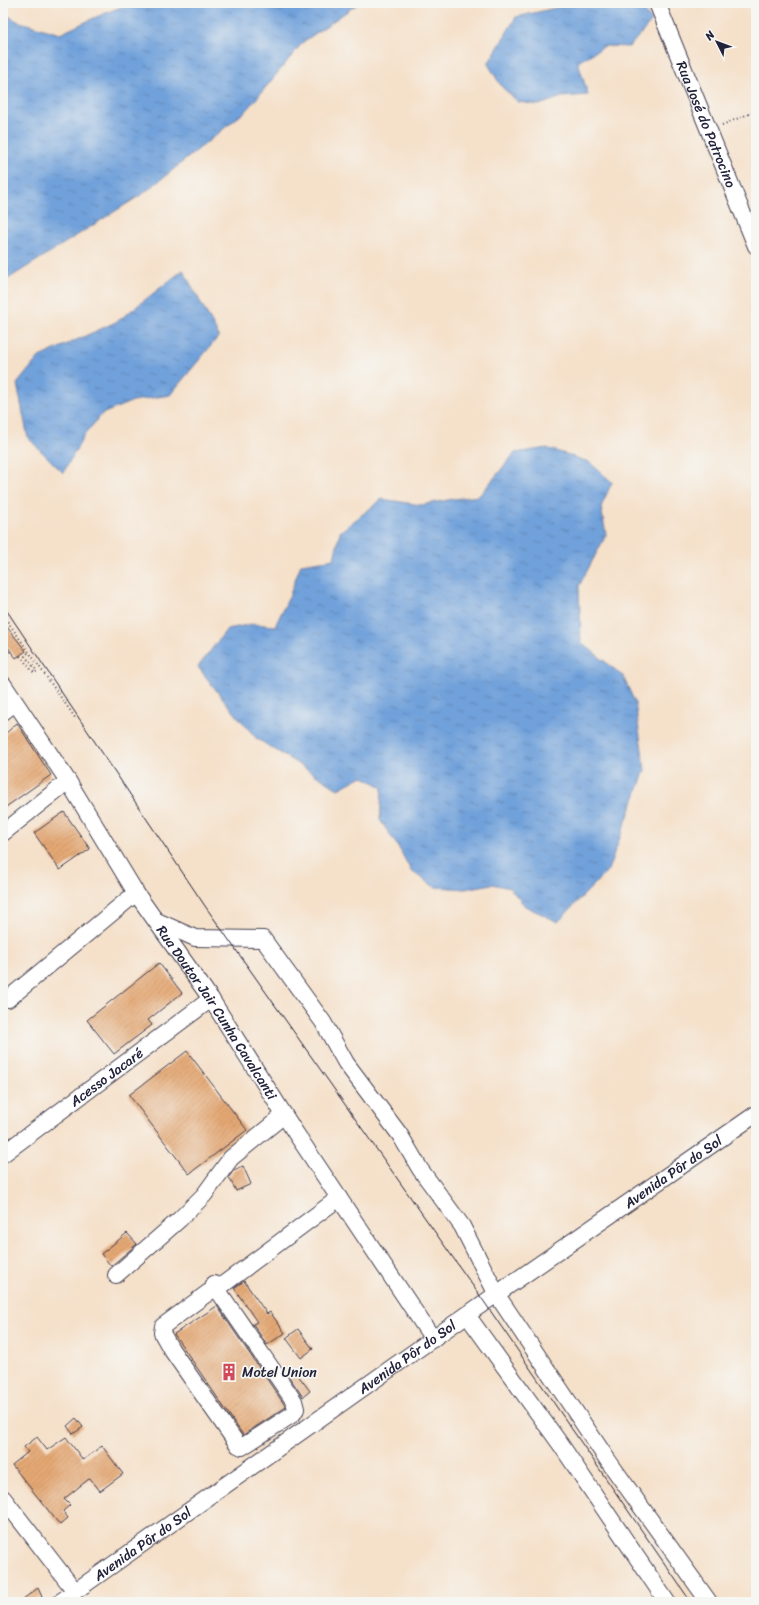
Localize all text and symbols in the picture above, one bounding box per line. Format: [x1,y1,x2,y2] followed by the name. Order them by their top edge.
[697,22,737,62] north arrow
[700,26,720,46] text: N
[669,57,743,192] street label: Rua José do Patrocino
[149,920,284,1106] street label: Rua Doutor Jair Cunha Cavalcanti
[64,1041,149,1114] street label: Acesso Jacaré
[618,1128,729,1216] street label: Avenida Pôr do Sol
[352,1313,463,1401] street label: Avenida Pôr do Sol
[242,1360,317,1385] place label: Motel Union
[219,1362,239,1382] building icon: Motel Union
[88,1500,198,1588] street label: Avenida Pôr do Sol

